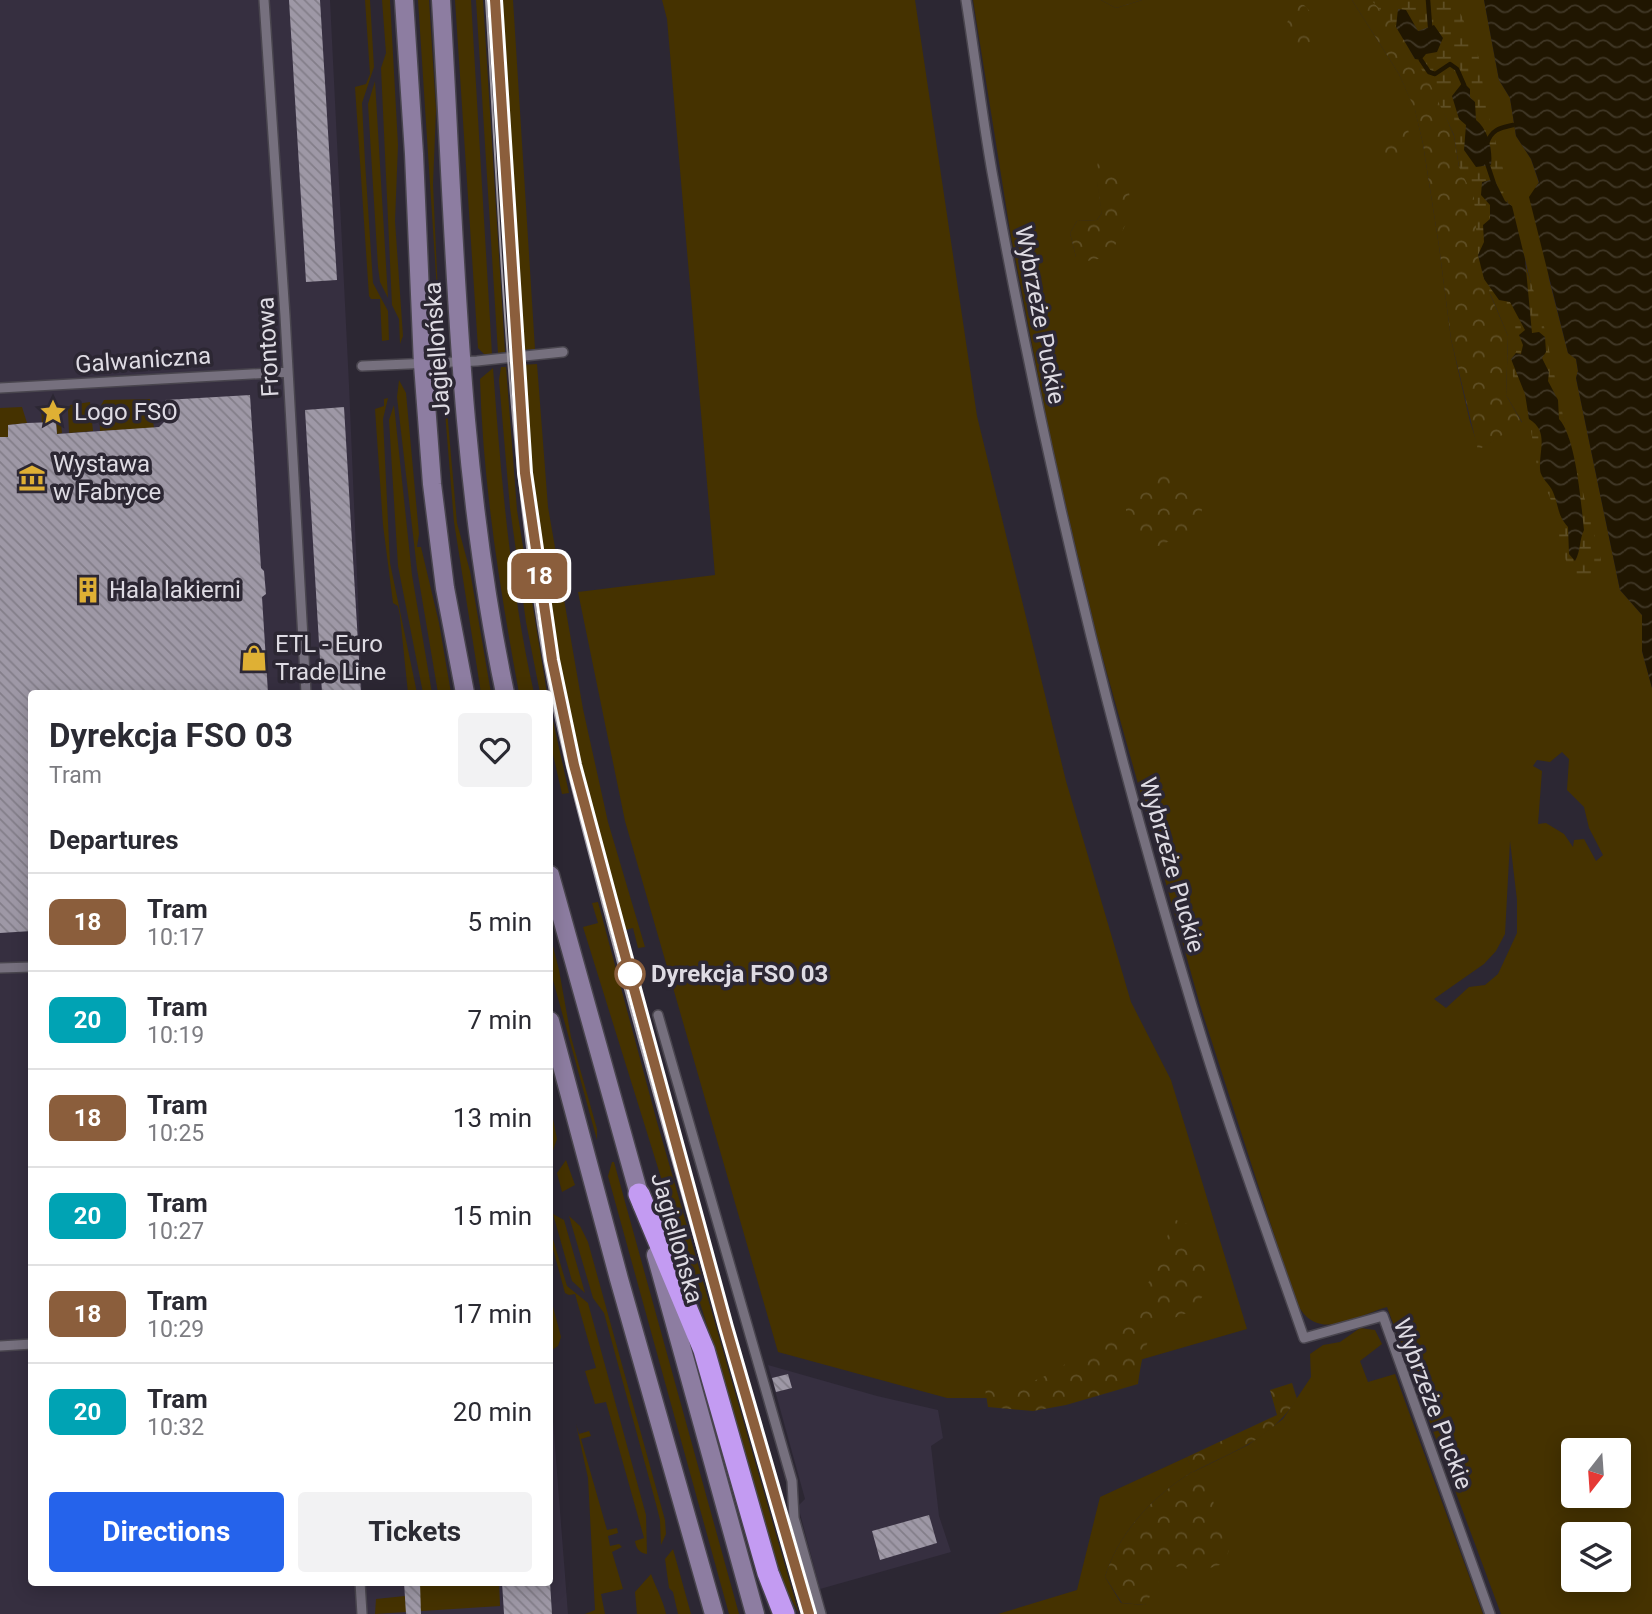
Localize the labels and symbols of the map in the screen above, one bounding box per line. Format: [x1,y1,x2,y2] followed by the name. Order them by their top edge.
[1009,224,1071,406] street label: Wybrzeże Puckie
[418,281,456,417] street label: Jagiellońska
[251,296,285,398] street label: Frontowa
[74,341,212,379] street label: Galwaniczna
[38,397,68,427] place icon: Logo FSO
[74,398,178,426] place label: Logo FSO
[53,450,161,506] place label: Wystawa w Fabryce
[17,463,47,493] museum icon: Wystawa w Fabryce
[508,553,570,599] line badge: 18
[73,575,103,605] building icon: Hala lakierni
[109,576,241,604] place label: Hala lakierni
[275,630,386,686] place label: ETL - Euro Trade Line
[239,643,269,673] shop icon: ETL - Euro Trade Line
[1134,774,1210,956] street label: Wybrzeże Puckie
[615,959,645,989] marker: Dyrekcja FSO 03
[651,960,828,988] place label: Dyrekcja FSO 03
[645,1169,709,1307] street label: Jagiellońska
[1388,1315,1478,1493] street label: Wybrzeże Puckie
[1561,1438,1631,1508] north arrow

